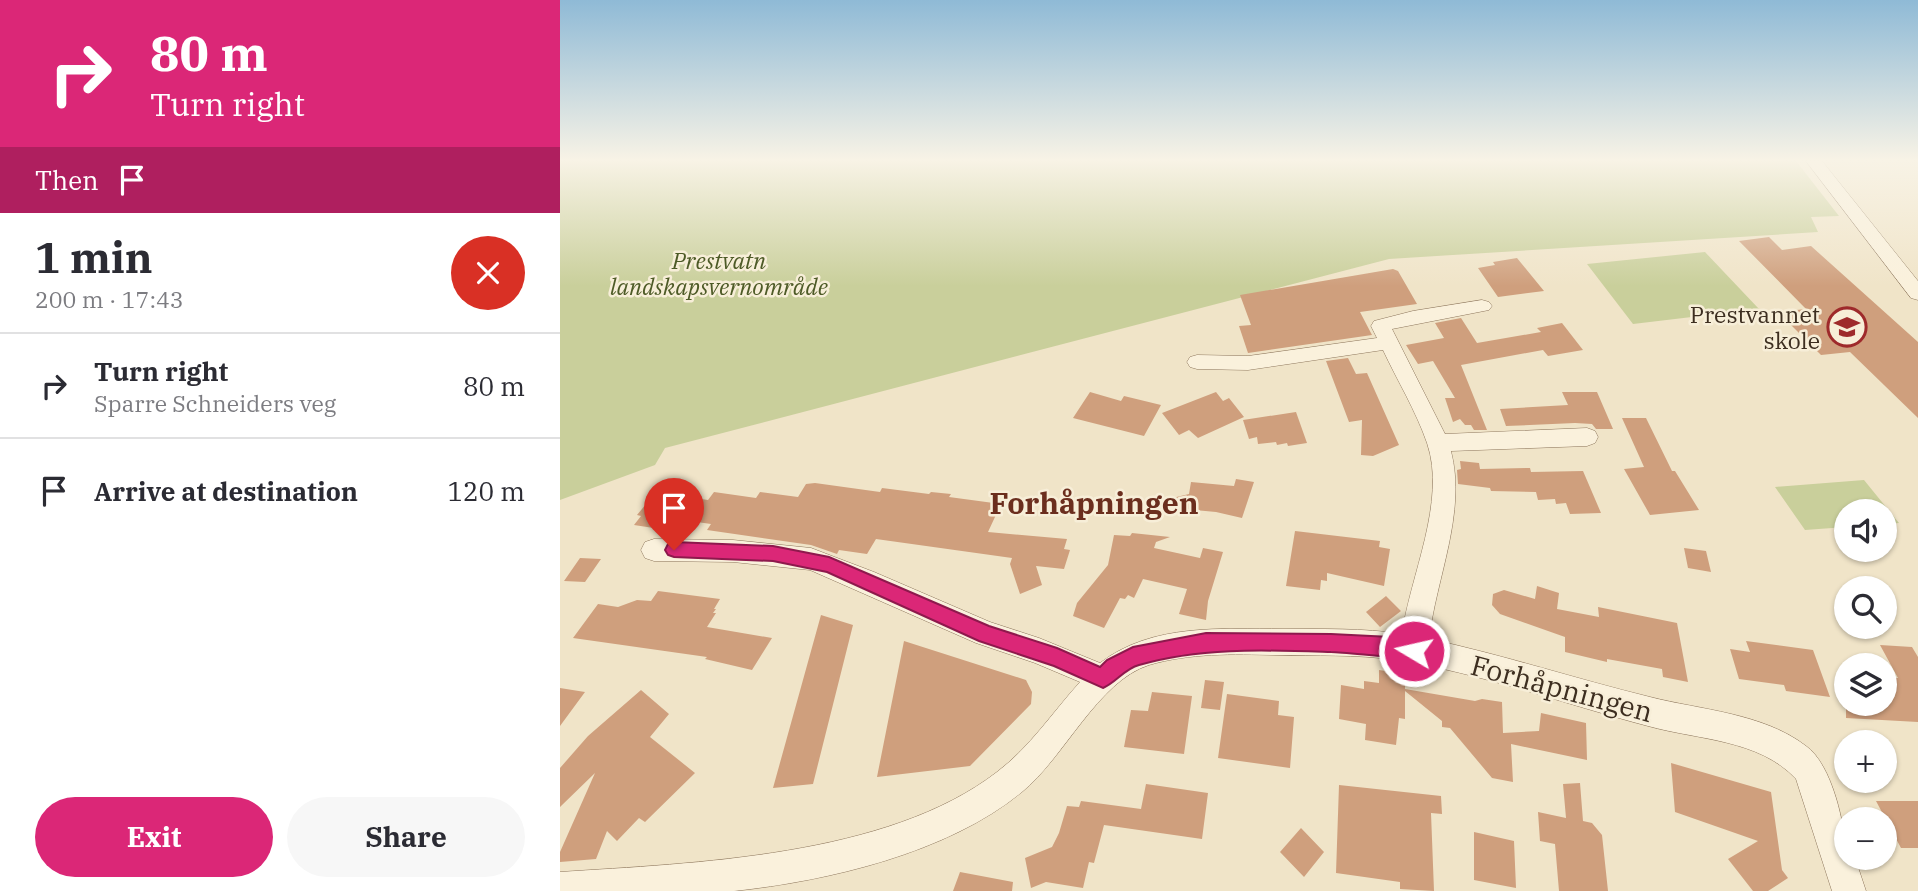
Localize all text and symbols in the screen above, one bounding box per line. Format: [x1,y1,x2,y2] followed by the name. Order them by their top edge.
[150,21,268,84] text: 80 m
[35,28,126,119] icon: right
[150,83,305,125] text: Turn right
[113,161,151,199] icon: arrive
[35,163,99,197] text: Then
[35,230,153,285] text: 1 min
[451,236,525,310] button: close
[610,245,828,301] park label: Prestvatn landskapsvernområde
[35,284,184,314] text: 200 m · 17:43
[1690,299,1820,355] place label: Prestvannet skole
[1826,306,1868,348] school or university icon: Prestvannet skole
[94,354,228,388] text: Turn right
[35,367,73,405] icon: right
[463,369,525,403] text: 80 m
[94,388,336,418] text: Sparre Schneiders veg
[35,472,73,510] icon: arrive
[94,474,358,508] text: Arrive at destination
[447,474,525,508] text: 120 m
[644,478,704,550] pin
[989,483,1199,522] district label: Forhåpningen
[655,489,693,527] icon: arrive
[1834,499,1897,870] map controls
[1834,499,1897,562] button: sound
[1834,576,1897,639] button: search
[1377,614,1451,688] position arrow
[1467,646,1657,730] street label: Forhåpningen
[1834,653,1897,716] button: layers
[1834,730,1897,793] button: +
[35,797,273,877] button: Exit
[287,797,525,877] button: Share
[1834,807,1897,870] button: −

